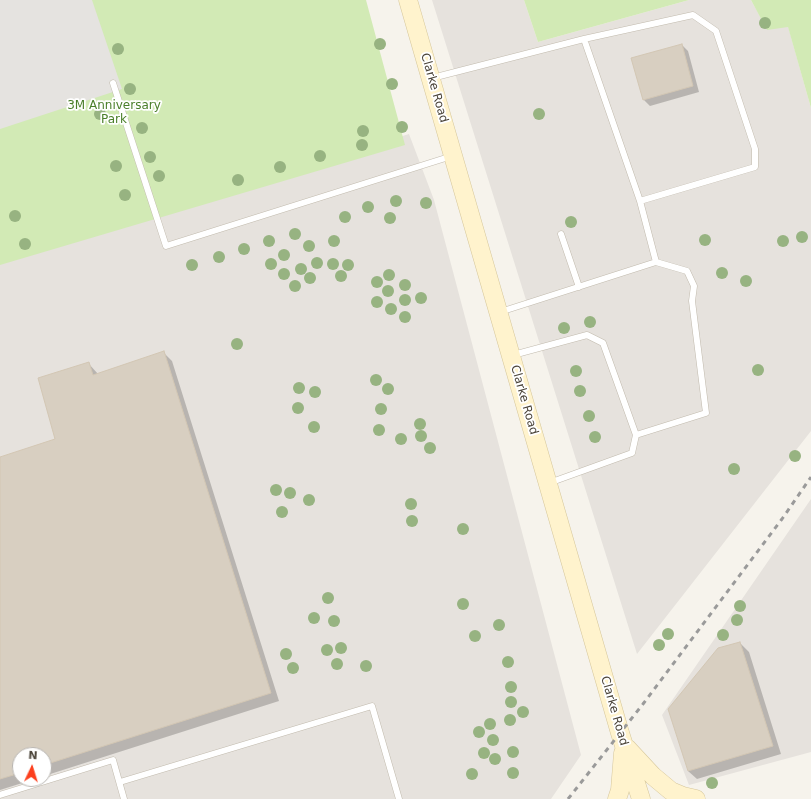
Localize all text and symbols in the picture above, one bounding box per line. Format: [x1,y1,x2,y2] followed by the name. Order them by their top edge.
[417,51,451,125] street label: Clarke Road
[67,99,161,127] park label: 3M Anniversary Park
[507,363,541,437] street label: Clarke Road
[597,674,631,748] street label: Clarke Road
[12,747,52,787] north arrow
[28,749,38,762] text: N

